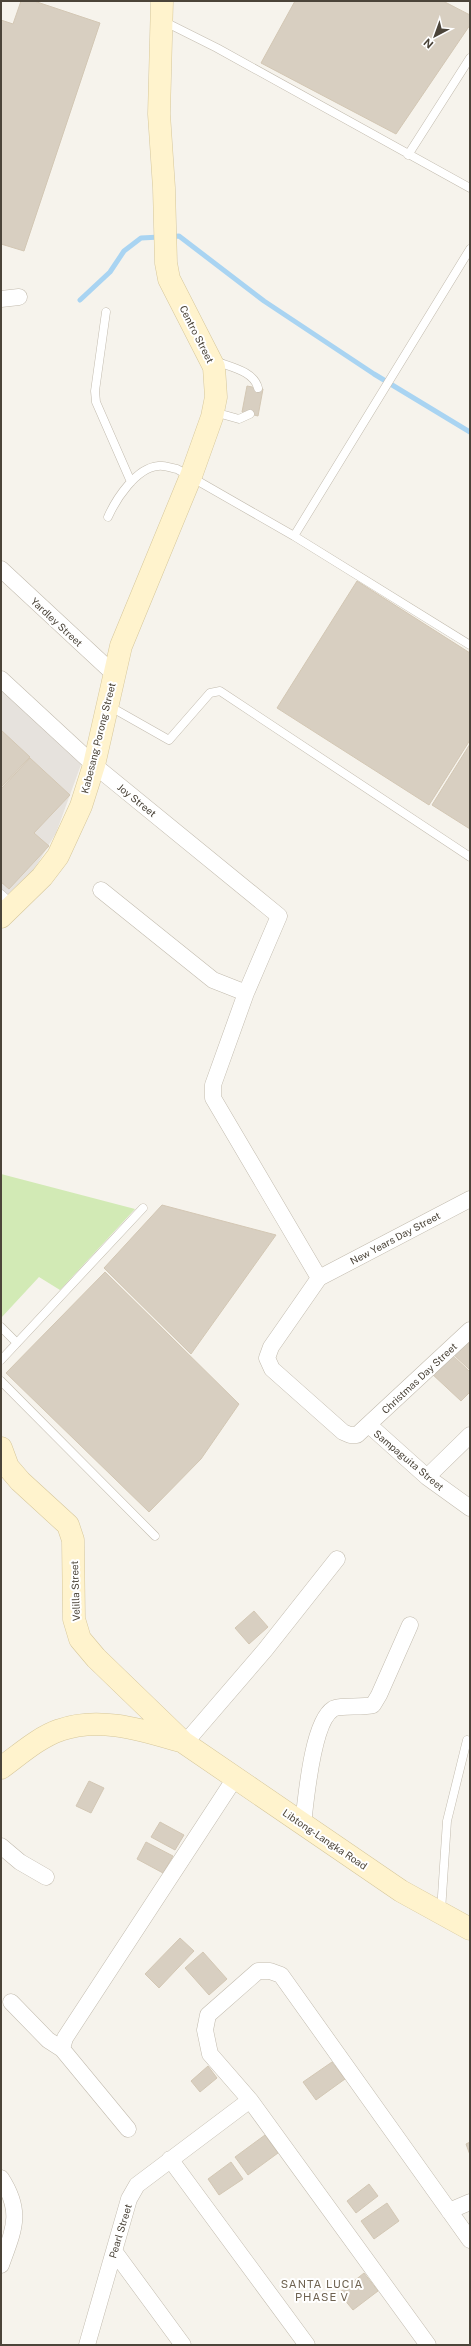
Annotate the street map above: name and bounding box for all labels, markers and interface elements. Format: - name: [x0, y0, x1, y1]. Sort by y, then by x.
- north arrow: [415, 16, 455, 56]
- text: N: [421, 36, 436, 51]
- street label: Centro Street: [177, 303, 217, 365]
- street label: Yardley Street: [29, 595, 85, 649]
- street label: Kabesang Porong Street: [78, 681, 118, 795]
- street label: Joy Street: [115, 781, 159, 819]
- street label: New Years Day Street: [348, 1209, 442, 1267]
- street label: Christmas Day Street: [379, 1340, 459, 1416]
- street label: Sampaguita Street: [372, 1427, 447, 1493]
- street label: Velilla Street: [68, 1560, 82, 1621]
- street label: Libtong-Langka Road: [281, 1806, 369, 1872]
- street label: Pearl Street: [106, 2202, 134, 2260]
- district label: SANTA LUCIA PHASE V: [281, 2278, 363, 2303]

